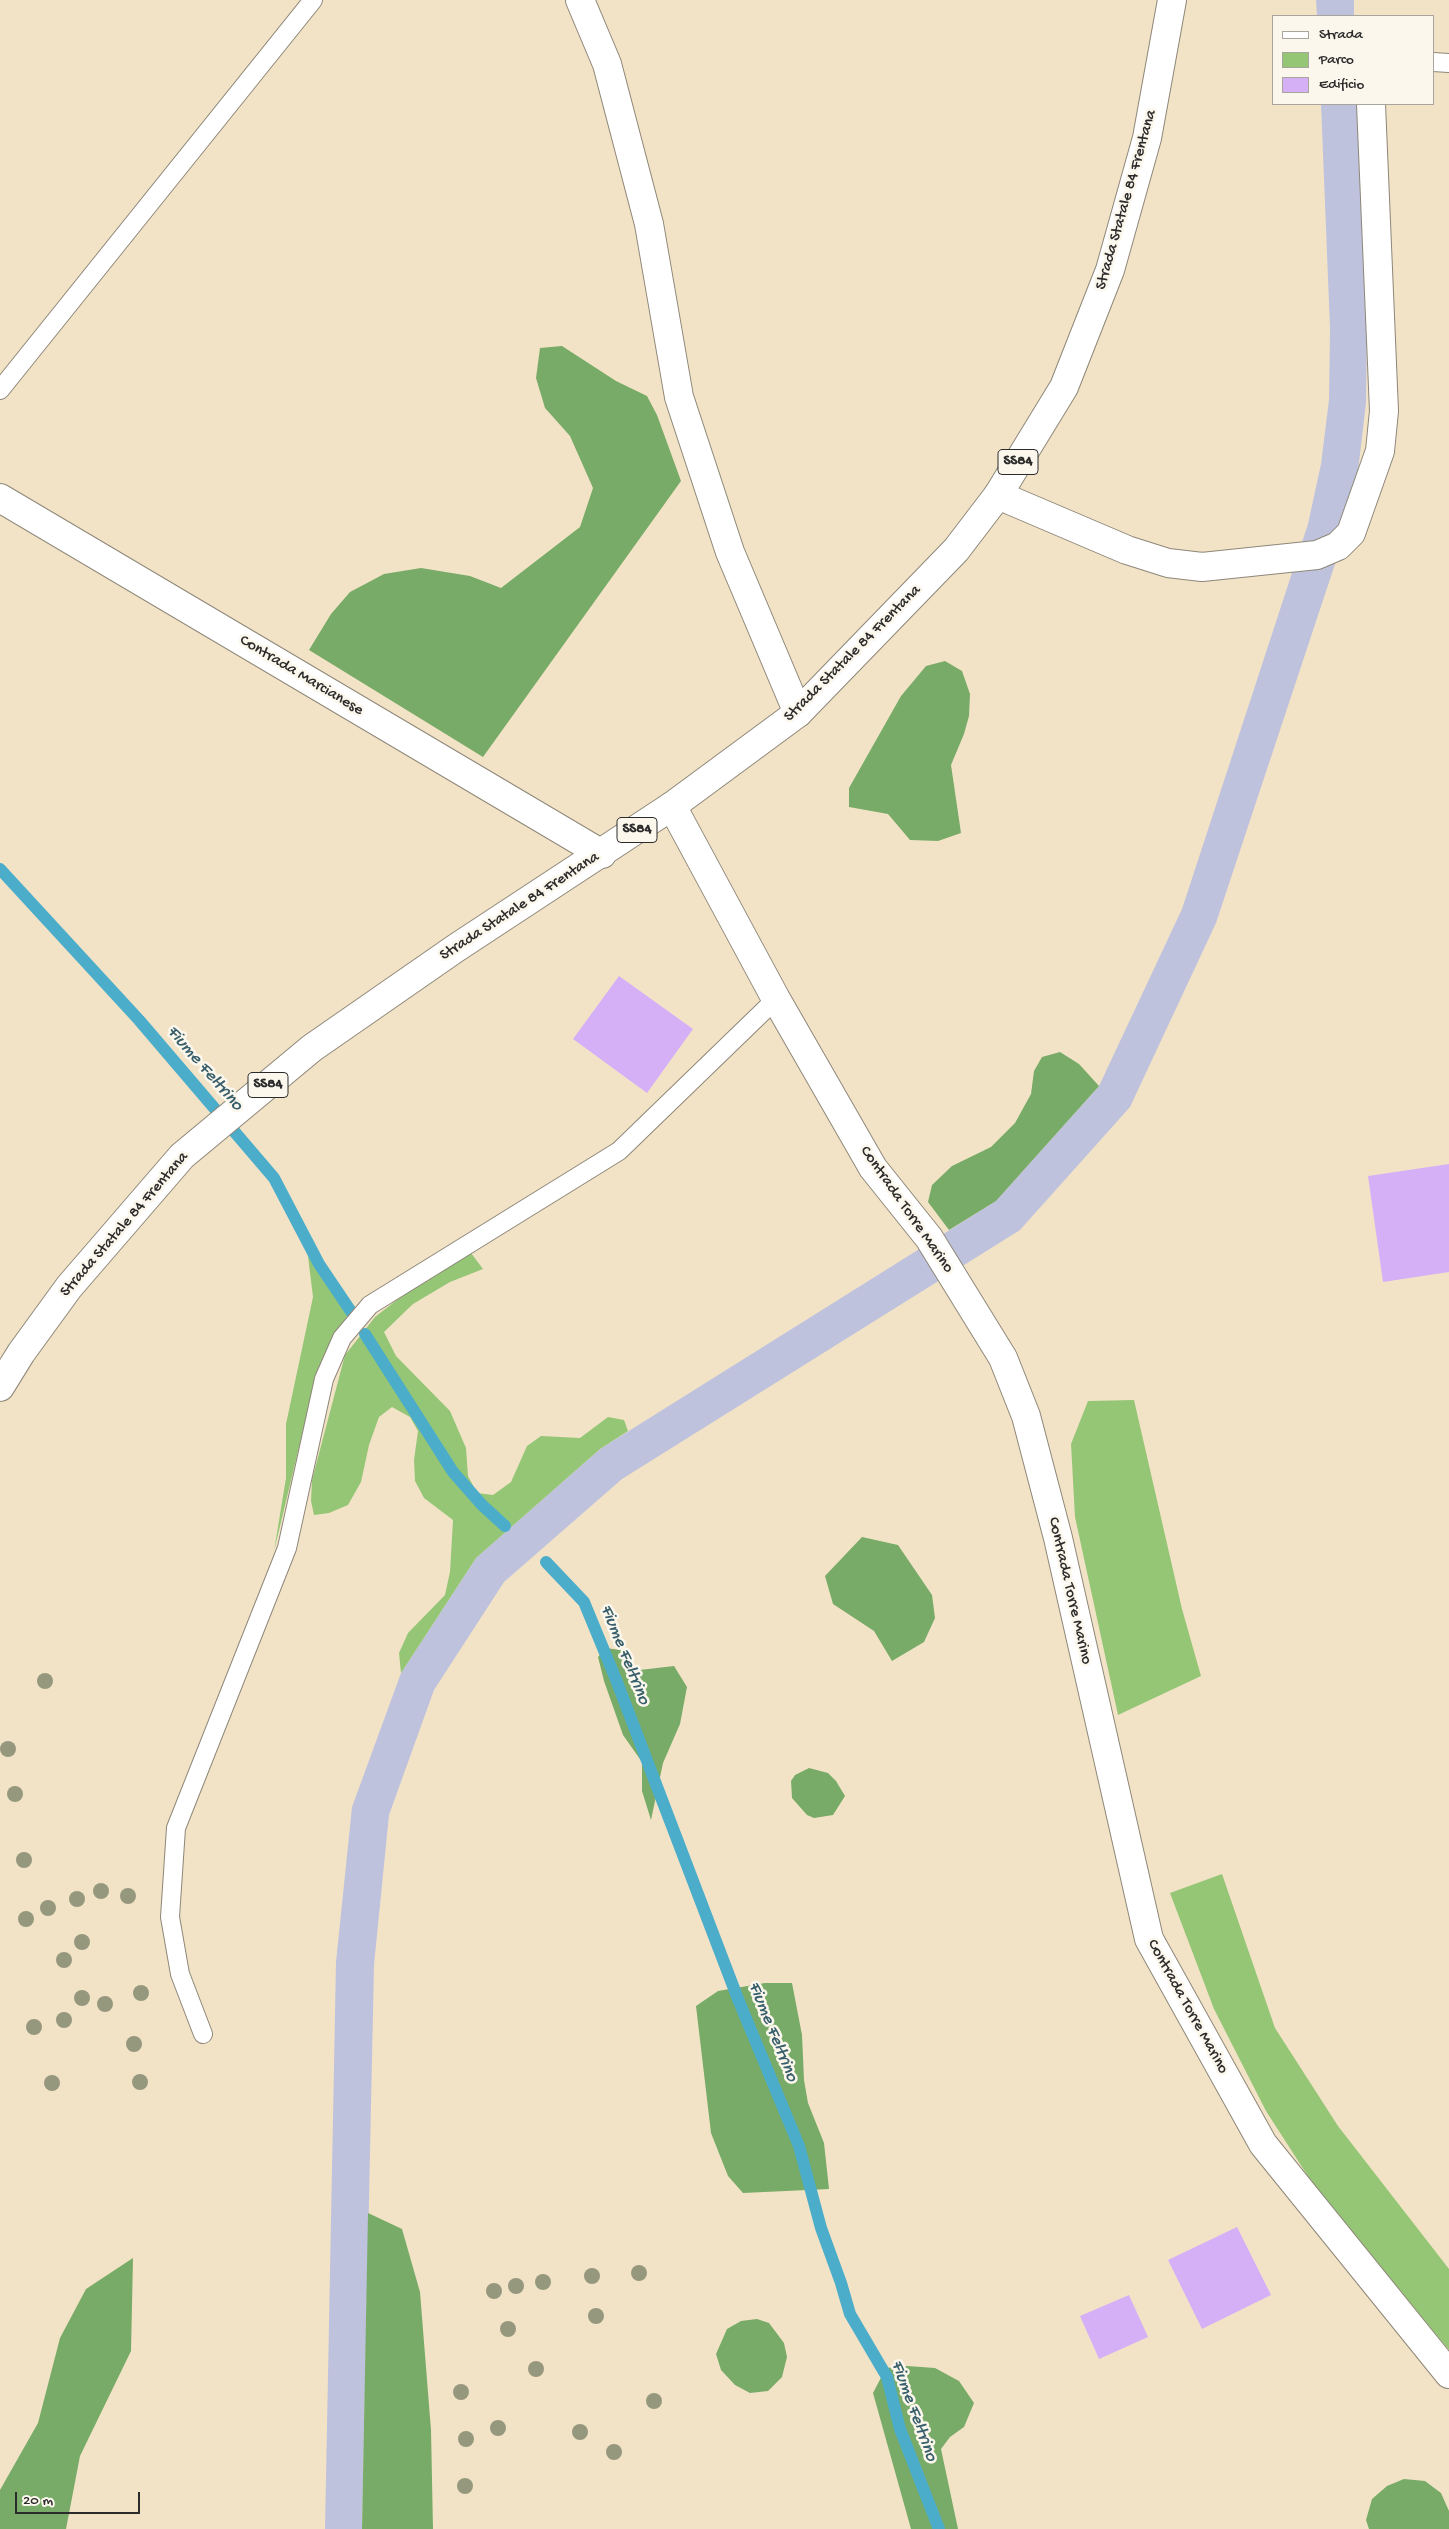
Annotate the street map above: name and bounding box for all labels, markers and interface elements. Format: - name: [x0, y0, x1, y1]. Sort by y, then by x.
- legend: [1272, 15, 1434, 105]
- text: Strada: [1319, 26, 1363, 44]
- text: Parco: [1319, 51, 1354, 69]
- text: Edificio: [1319, 76, 1364, 94]
- street label: Strada Statale 84 Frentana: [1092, 108, 1162, 292]
- road number: SS84: [998, 450, 1038, 474]
- street label: Strada Statale 84 Frentana: [780, 581, 926, 727]
- street label: Contrada Marcianese: [236, 631, 366, 721]
- road number: SS84: [617, 818, 657, 842]
- street label: Strada Statale 84 Frentana: [437, 848, 603, 966]
- water label: Fiume Feltrino: [161, 1022, 247, 1116]
- road number: SS84: [248, 1072, 288, 1098]
- street label: Contrada Torre Marino: [855, 1143, 957, 1277]
- street label: Strada Statale 84 Frentana: [57, 1148, 193, 1302]
- street label: Contrada Torre Marino: [1043, 1515, 1095, 1667]
- water label: Fiume Feltrino: [594, 1602, 654, 1708]
- street label: Contrada Torre Marino: [1142, 1937, 1232, 2077]
- water label: Fiume Feltrino: [742, 1979, 802, 2085]
- water label: Fiume Feltrino: [885, 2358, 941, 2464]
- scale bar: [18, 2482, 142, 2514]
- text: 20 m: [23, 2492, 53, 2510]

